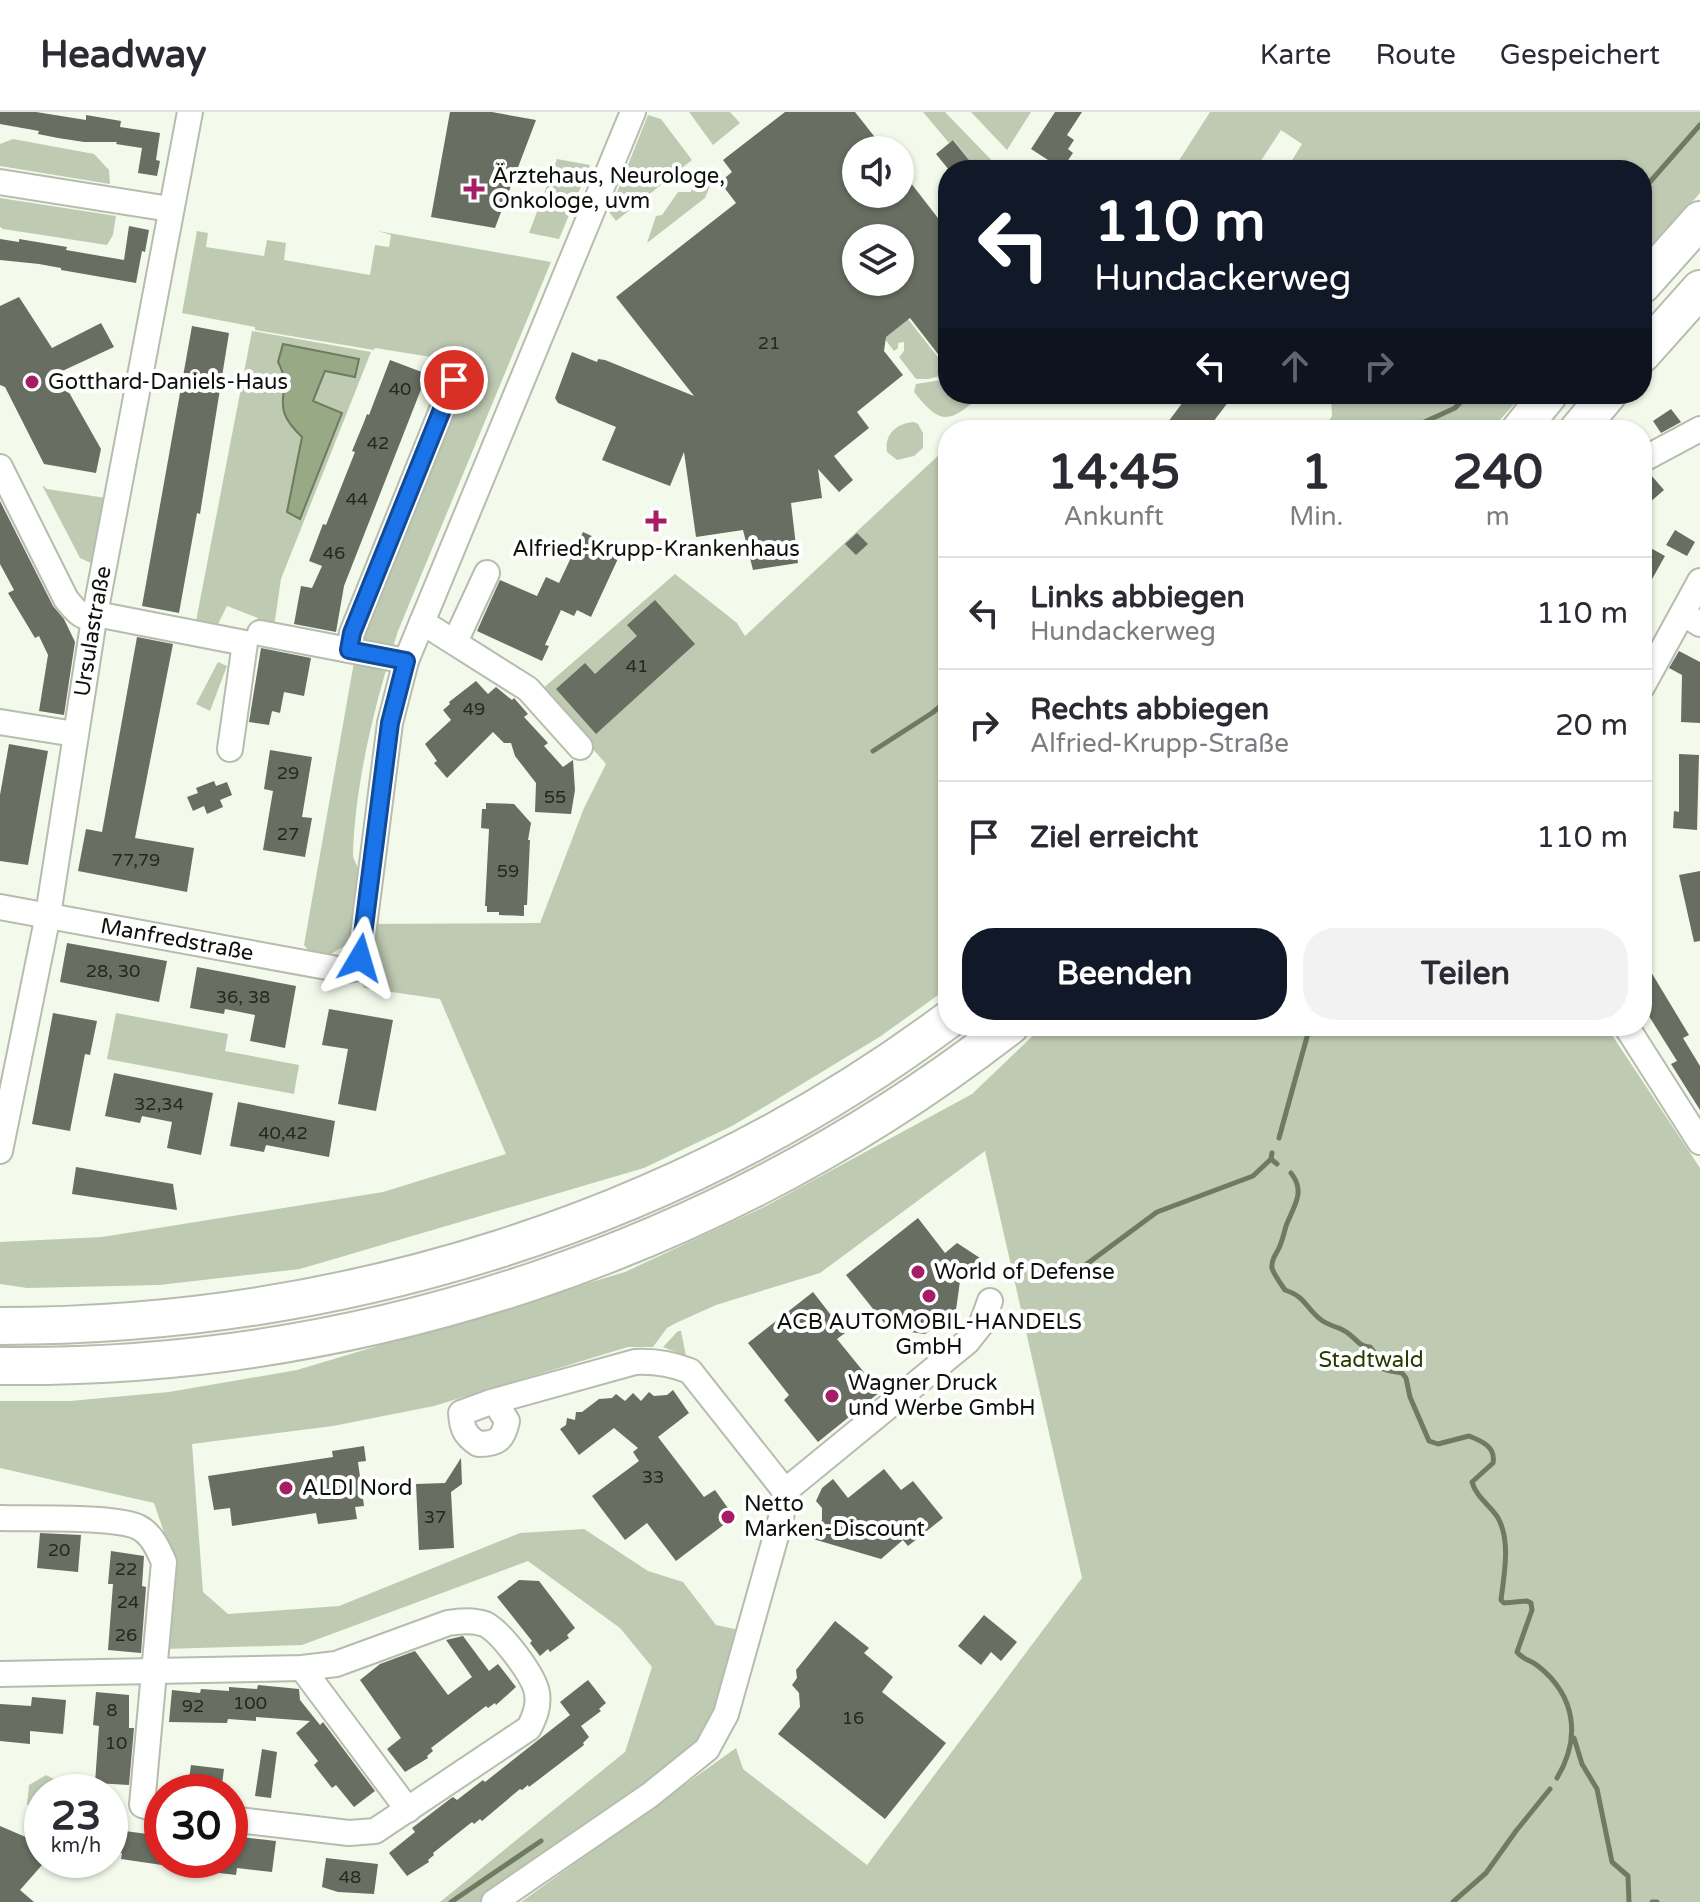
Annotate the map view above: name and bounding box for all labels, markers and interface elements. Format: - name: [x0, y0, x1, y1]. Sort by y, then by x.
- text: Headway: [40, 32, 206, 78]
- text: Karte: [1260, 38, 1331, 72]
- text: Route: [1375, 38, 1456, 72]
- text: Gespeichert: [1500, 38, 1660, 72]
- map controls: [842, 136, 914, 296]
- button: sound: [842, 136, 914, 208]
- place label: Ärztehaus, Neurologe, Onkologe, uvm: [492, 163, 725, 214]
- marker: Ärztehaus, Neurologe, Onkologe, uvm: [463, 178, 485, 200]
- text: 110 m: [1094, 189, 1265, 256]
- icon: left: [962, 192, 1066, 296]
- button: layers: [842, 224, 914, 296]
- text: Hundackerweg: [1094, 257, 1352, 300]
- house number: 21: [758, 332, 780, 354]
- icon: left: [1189, 344, 1233, 388]
- icon: ahead: [1273, 344, 1317, 388]
- icon: right: [1357, 344, 1401, 388]
- pin: [420, 346, 488, 414]
- icon: arrive: [432, 358, 476, 402]
- place label: Gotthard-Daniels-Haus: [48, 369, 288, 395]
- marker: Gotthard-Daniels-Haus: [23, 373, 41, 391]
- house number: 40: [389, 378, 411, 400]
- house number: 42: [367, 432, 389, 454]
- text: 14:45: [1047, 444, 1180, 502]
- text: 1: [1301, 444, 1331, 502]
- text: 240: [1452, 444, 1543, 502]
- house number: 44: [346, 488, 368, 510]
- text: Ankunft: [1064, 501, 1164, 532]
- text: Min.: [1289, 501, 1343, 532]
- text: m: [1486, 501, 1510, 532]
- marker: Alfried-Krupp-Krankenhaus: [645, 510, 667, 532]
- place label: Alfried-Krupp-Krankenhaus: [512, 536, 800, 562]
- house number: 46: [323, 542, 345, 564]
- street label: Ursulastraße: [69, 564, 117, 698]
- text: Links abbiegen: [1030, 579, 1245, 616]
- icon: left: [962, 591, 1006, 635]
- text: 110 m: [1536, 595, 1628, 632]
- text: Hundackerweg: [1030, 616, 1216, 647]
- house number: 41: [626, 655, 648, 677]
- text: Rechts abbiegen: [1030, 691, 1269, 728]
- house number: 49: [463, 698, 485, 720]
- icon: right: [962, 703, 1006, 747]
- text: 20 m: [1555, 707, 1628, 744]
- text: Alfried-Krupp-Straße: [1030, 728, 1289, 759]
- house number: 29: [277, 762, 299, 784]
- house number: 55: [544, 786, 566, 808]
- icon: arrive: [962, 815, 1006, 859]
- text: Ziel erreicht: [1030, 819, 1198, 856]
- text: 110 m: [1536, 819, 1628, 856]
- house number: 27: [277, 823, 299, 845]
- house number: 77,79: [112, 849, 160, 871]
- house number: 59: [497, 860, 519, 882]
- street label: Manfredstraße: [98, 913, 256, 966]
- position arrow: [318, 916, 402, 1000]
- button: Beenden: [962, 928, 1287, 1020]
- button: Teilen: [1303, 928, 1628, 1020]
- house number: 28, 30: [86, 960, 140, 982]
- house number: 36, 38: [216, 986, 270, 1008]
- house number: 32,34: [134, 1093, 184, 1115]
- house number: 40,42: [258, 1122, 308, 1144]
- place label: World of Defense: [934, 1259, 1115, 1285]
- marker: World of Defense: [909, 1263, 927, 1281]
- marker: ACB AUTOMOBIL-HANDELS GmbH: [920, 1287, 938, 1305]
- place label: ACB AUTOMOBIL-HANDELS GmbH: [776, 1309, 1082, 1360]
- park label: Stadtwald: [1318, 1347, 1424, 1373]
- place label: Wagner Druck und Werbe GmbH: [848, 1370, 1036, 1421]
- marker: Wagner Druck und Werbe GmbH: [823, 1387, 841, 1405]
- house number: 33: [642, 1466, 664, 1488]
- place label: ALDI Nord: [302, 1475, 412, 1501]
- marker: ALDI Nord: [277, 1479, 295, 1497]
- place label: Netto Marken-Discount: [744, 1491, 925, 1542]
- house number: 37: [424, 1506, 446, 1528]
- marker: Netto Marken-Discount: [719, 1508, 737, 1526]
- house number: 20: [48, 1539, 70, 1561]
- house number: 22: [115, 1558, 137, 1580]
- house number: 24: [117, 1591, 139, 1613]
- house number: 26: [115, 1624, 137, 1646]
- house number: 100: [233, 1692, 267, 1714]
- house number: 92: [182, 1695, 204, 1717]
- house number: 8: [106, 1699, 118, 1721]
- house number: 16: [842, 1707, 864, 1729]
- house number: 10: [105, 1732, 127, 1754]
- speed limit sign: 30: [144, 1774, 248, 1878]
- text: 23: [51, 1792, 101, 1840]
- text: km/h: [51, 1834, 101, 1858]
- house number: 48: [339, 1866, 361, 1888]

